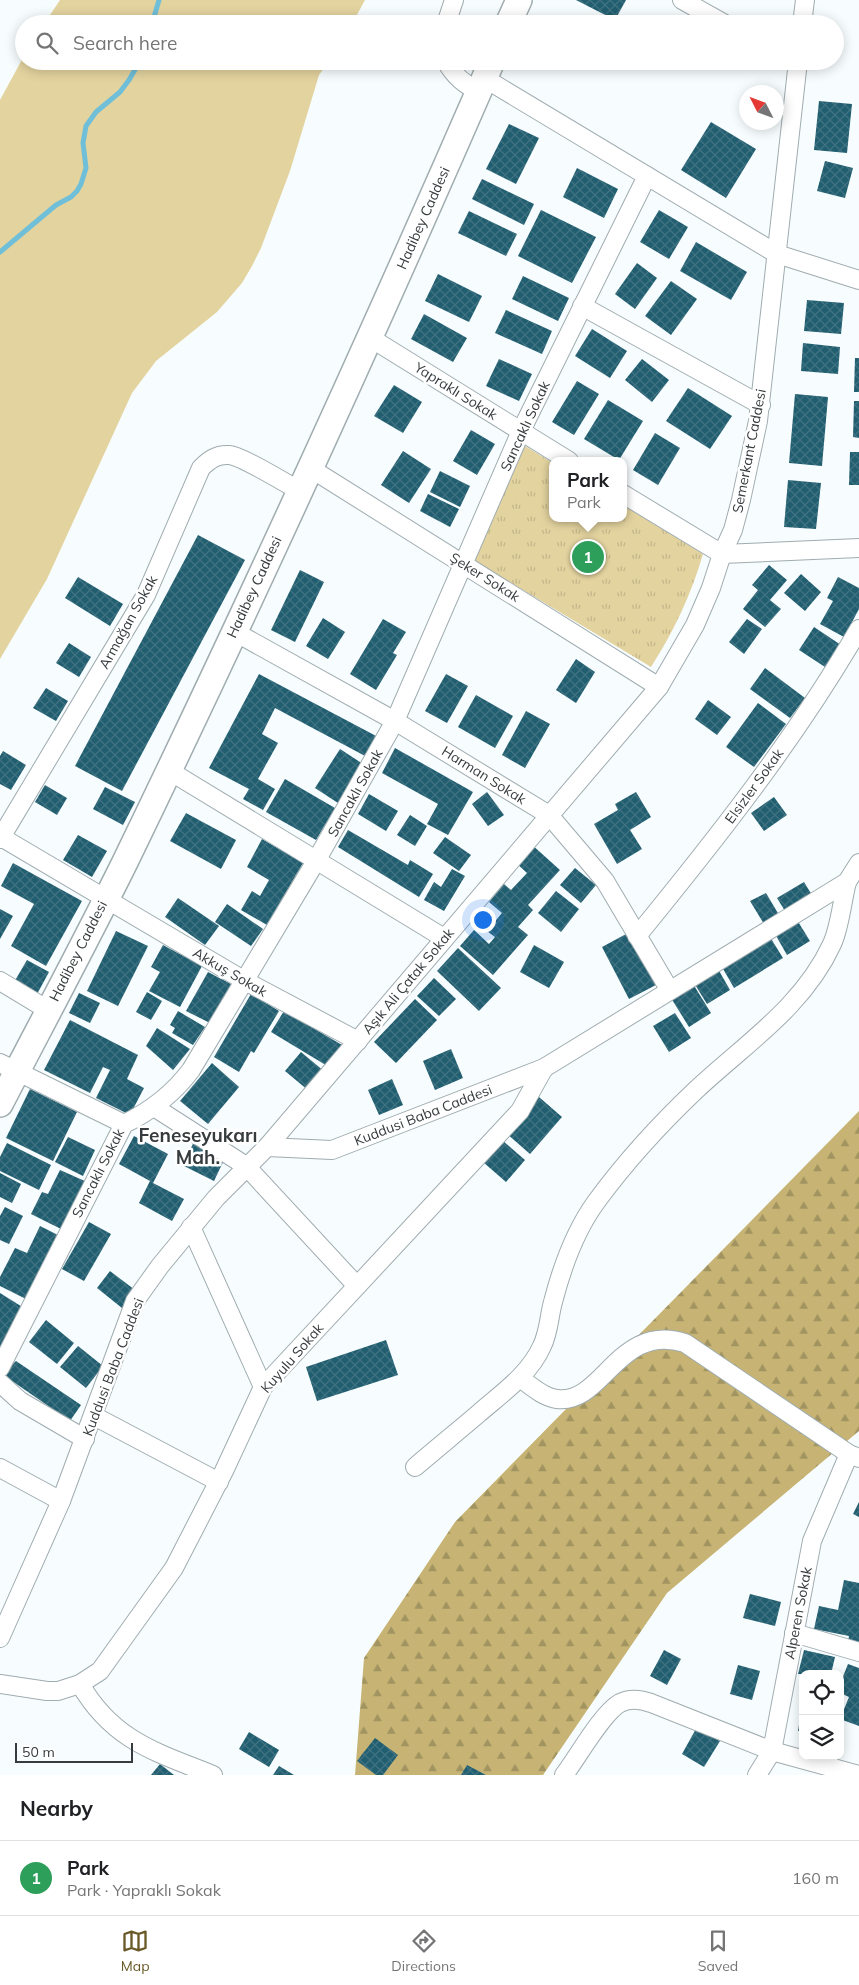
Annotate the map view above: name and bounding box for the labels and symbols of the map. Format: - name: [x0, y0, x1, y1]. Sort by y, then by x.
- north arrow: [739, 85, 784, 130]
- street label: Hadibey Caddesi: [392, 164, 454, 272]
- street label: Yapraklı Sokak: [410, 358, 502, 424]
- street label: Sancaklı Sokak: [496, 377, 554, 474]
- street label: Semerkant Caddesi: [728, 387, 770, 515]
- street label: Hadibey Caddesi: [223, 533, 285, 641]
- pin: 1: [572, 538, 604, 576]
- street label: Şeker Sokak: [447, 548, 524, 606]
- street label: Armağan Sokak: [95, 571, 162, 672]
- street label: Harman Sokak: [438, 742, 530, 809]
- street label: Elsizler Sokak: [721, 744, 788, 827]
- street label: Sancaklı Sokak: [323, 745, 387, 840]
- street label: Hadibey Caddesi: [45, 898, 111, 1004]
- your location: [470, 907, 496, 933]
- street label: Aşık Ali Çatak Sokak: [358, 924, 458, 1038]
- street label: Akkuş Sokak: [190, 943, 271, 1001]
- street label: Kuddusi Baba Caddesi: [351, 1080, 495, 1150]
- district label: Feneseyukarı Mah.: [139, 1123, 257, 1169]
- street label: Sancaklı Sokak: [68, 1125, 129, 1221]
- street label: Kuddusi Baba Caddesi: [78, 1295, 148, 1439]
- street label: Kuyulu Sokak: [257, 1319, 328, 1397]
- street label: Alperen Sokak: [780, 1565, 816, 1661]
- scale bar: [15, 1740, 132, 1763]

